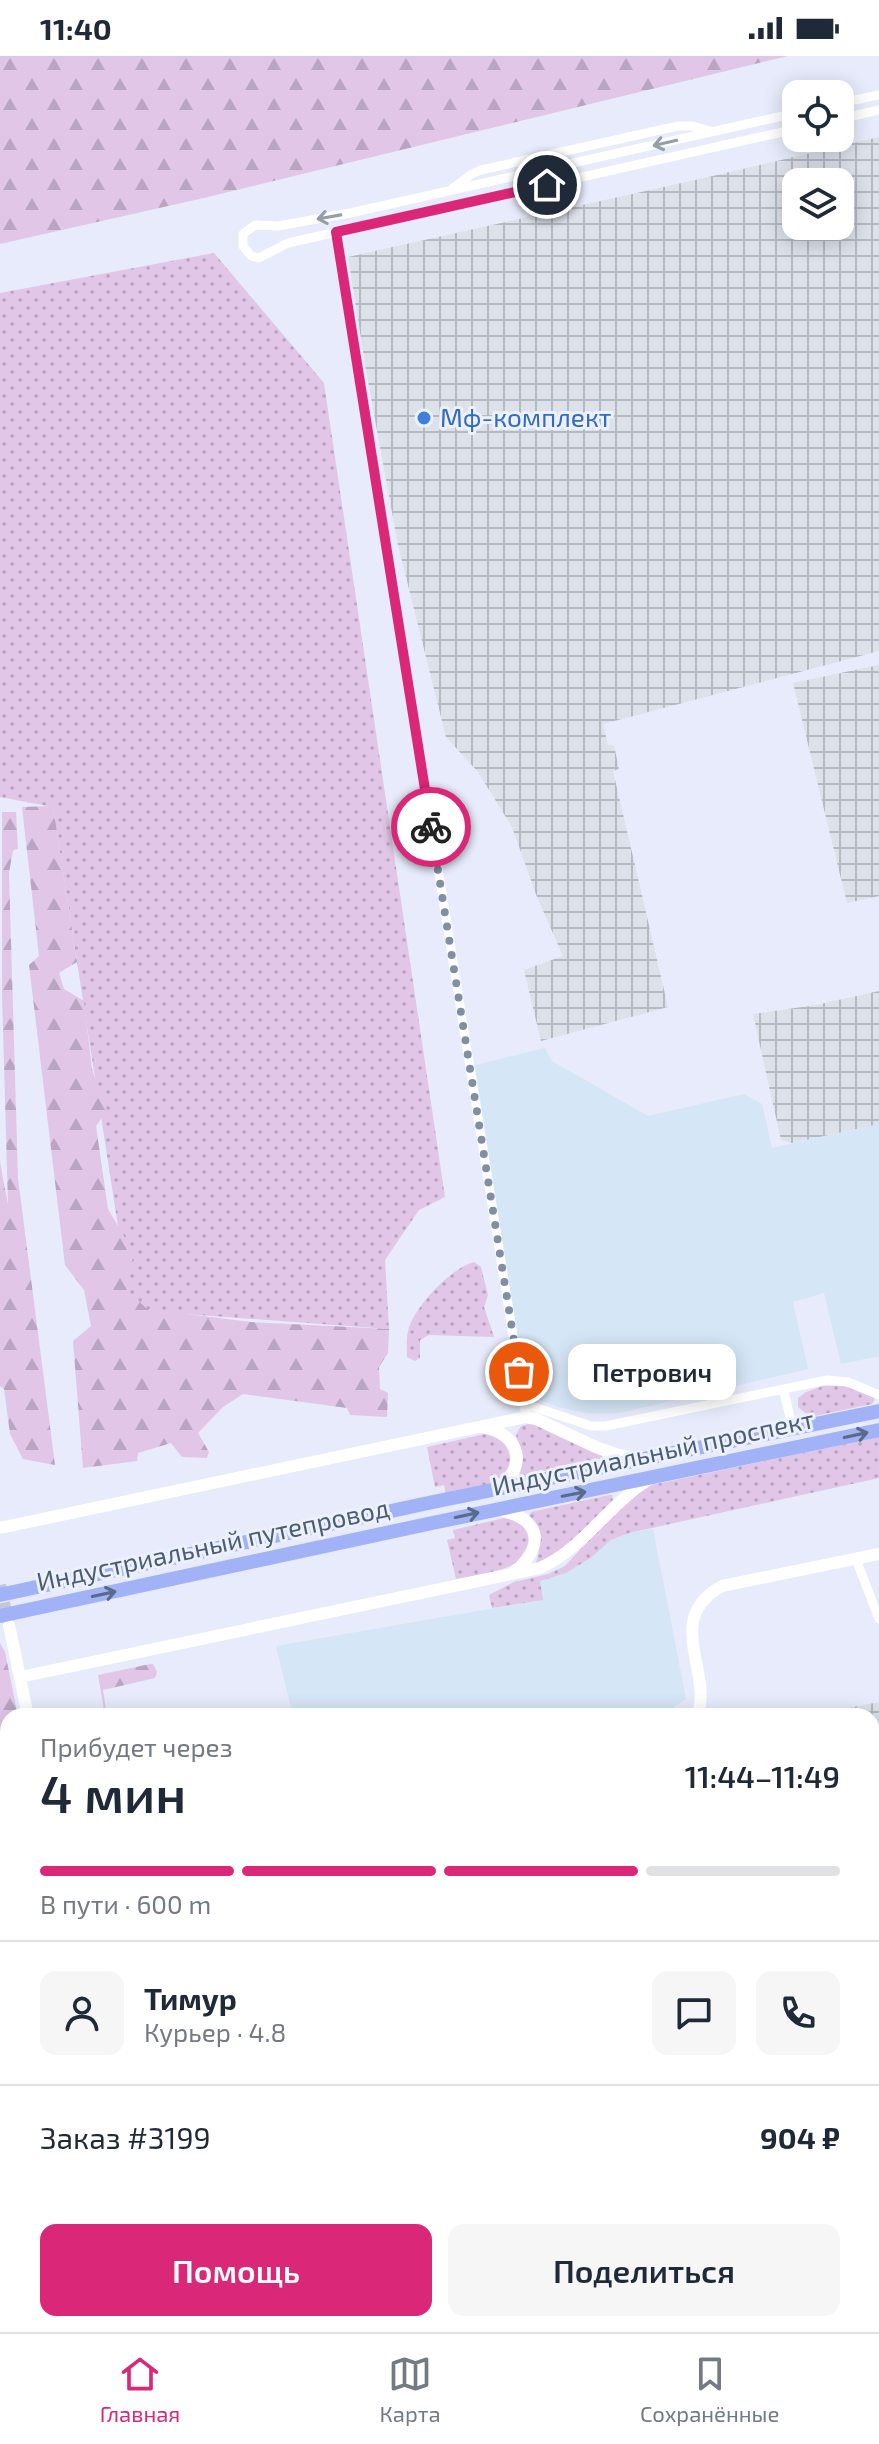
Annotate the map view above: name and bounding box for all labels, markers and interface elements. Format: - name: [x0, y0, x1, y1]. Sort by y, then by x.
- text: 11:40: [40, 10, 112, 46]
- map controls: [782, 80, 854, 240]
- button: locate: [782, 80, 854, 152]
- one-way arrow: [653, 136, 679, 151]
- pin: [513, 151, 581, 219]
- icon: home: [525, 163, 569, 207]
- button: layers: [782, 168, 854, 240]
- one-way arrow: [317, 210, 343, 225]
- place label: Мф-комплект: [440, 401, 612, 432]
- marker: Мф-комплект: [415, 409, 433, 427]
- courier: [391, 787, 471, 867]
- icon: bike: [409, 805, 453, 849]
- pin: [485, 1338, 553, 1406]
- callout: Петрович: [567, 1344, 735, 1400]
- icon: bag: [497, 1350, 541, 1394]
- text: Петрович: [592, 1356, 712, 1387]
- street label: Индустриальный проспект: [489, 1402, 817, 1502]
- one-way arrow: [842, 1427, 868, 1442]
- one-way arrow: [561, 1486, 586, 1501]
- street label: Индустриальный путепровод: [34, 1491, 392, 1597]
- one-way arrow: [454, 1507, 479, 1522]
- one-way arrow: [90, 1586, 116, 1601]
- text: Прибудет через: [40, 1731, 233, 1762]
- text: 11:44–11:49: [685, 1758, 840, 1794]
- text: 4 мин: [40, 1761, 186, 1823]
- text: В пути · 600 m: [40, 1888, 211, 1919]
- button: person: [40, 1971, 124, 2055]
- button: chat: [652, 1971, 736, 2055]
- button: phone: [756, 1971, 840, 2055]
- text: Тимур: [144, 1980, 237, 2016]
- text: Курьер · 4.8: [144, 2016, 286, 2047]
- text: Заказ #3199: [40, 2119, 211, 2155]
- text: 904 ₽: [760, 2119, 840, 2155]
- button: Помощь: [40, 2224, 432, 2316]
- button: Поделиться: [448, 2224, 840, 2316]
- tab: Главная: [100, 2352, 180, 2426]
- tab: Карта: [380, 2352, 441, 2426]
- tab: Сохранённые: [640, 2352, 779, 2426]

